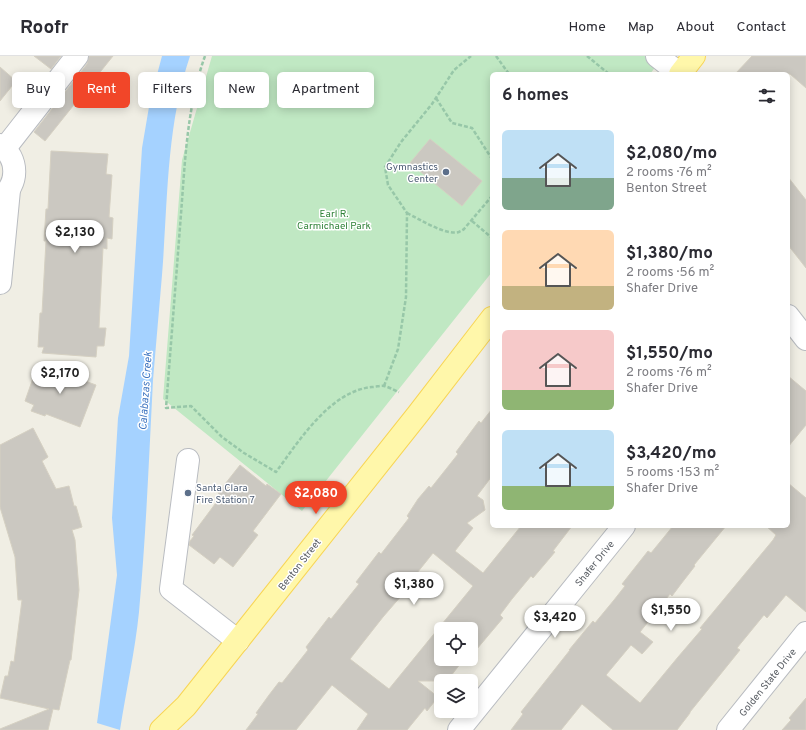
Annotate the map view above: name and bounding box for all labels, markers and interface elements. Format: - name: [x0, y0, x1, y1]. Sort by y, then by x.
- text: Roofr: [20, 16, 69, 40]
- text: Home: [569, 19, 606, 36]
- text: Map: [628, 19, 654, 36]
- text: About: [676, 19, 715, 36]
- text: Contact: [737, 19, 786, 36]
- chip: Buy: [12, 72, 65, 108]
- chip: Rent: [73, 72, 130, 108]
- chip: Filters: [138, 72, 206, 108]
- chip: New: [214, 72, 269, 108]
- chip: Apartment: [277, 72, 374, 108]
- text: 6 homes: [502, 85, 569, 107]
- icon: filters: [756, 85, 778, 107]
- text: $2,080/mo: [626, 143, 717, 165]
- icon: home: [534, 146, 582, 194]
- place label: Gymnastics Center: [386, 161, 438, 186]
- text: 2 rooms · 76 m²: [626, 165, 712, 181]
- marker: Gymnastics Center: [441, 167, 451, 177]
- text: Benton Street: [626, 181, 707, 197]
- park label: Earl R. Carmichael Park: [297, 208, 371, 233]
- pin: $2,130: [42, 220, 108, 254]
- text: $2,130: [55, 225, 95, 241]
- text: $1,380/mo: [626, 243, 713, 265]
- icon: home: [534, 246, 582, 294]
- text: 2 rooms · 56 m²: [626, 265, 714, 281]
- text: Shafer Drive: [626, 281, 698, 297]
- text: $1,550/mo: [626, 343, 713, 365]
- icon: home: [534, 346, 582, 394]
- water label: Calabazas Creek: [136, 351, 156, 431]
- pin: $2,170: [27, 361, 93, 395]
- text: 2 rooms · 76 m²: [626, 365, 712, 381]
- text: $2,170: [40, 366, 80, 382]
- text: Shafer Drive: [626, 381, 698, 397]
- text: $3,420/mo: [626, 443, 716, 465]
- icon: home: [534, 446, 582, 494]
- text: 5 rooms · 153 m²: [626, 465, 719, 481]
- pin: $2,080: [283, 481, 349, 515]
- text: Shafer Drive: [626, 481, 698, 497]
- place label: Santa Clara Fire Station 7: [196, 482, 255, 507]
- text: $2,080: [294, 486, 338, 502]
- marker: Santa Clara Fire Station 7: [183, 488, 193, 498]
- street label: Benton Street: [276, 536, 325, 593]
- street label: Shafer Drive: [573, 538, 618, 590]
- pin: $1,380: [381, 572, 447, 606]
- text: $1,380: [394, 577, 434, 593]
- pin: $1,550: [638, 598, 704, 632]
- text: $1,550: [651, 603, 691, 619]
- pin: $3,420: [522, 605, 588, 639]
- text: $3,420: [533, 610, 577, 626]
- map controls: [434, 622, 478, 718]
- button: locate: [434, 622, 478, 666]
- street label: Golden State Drive: [737, 646, 800, 720]
- button: layers: [434, 674, 478, 718]

